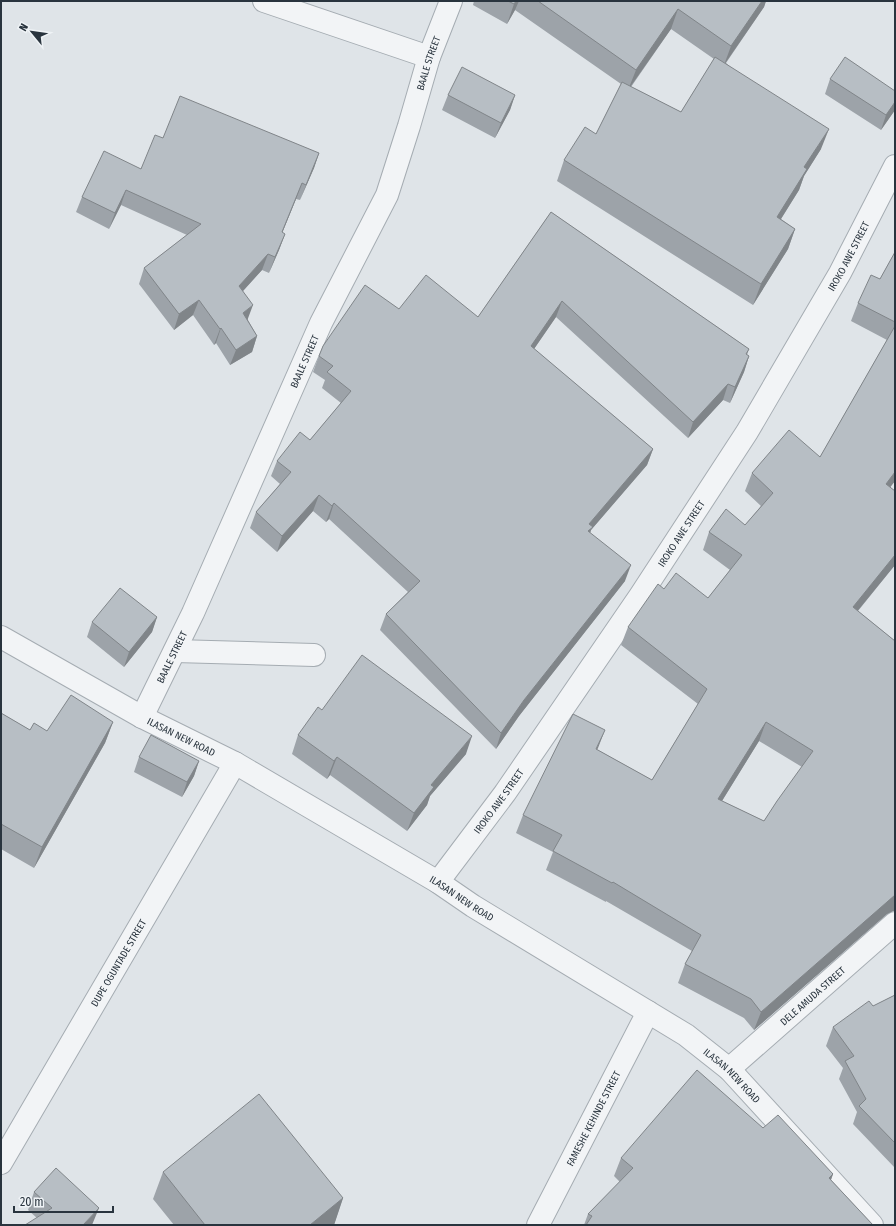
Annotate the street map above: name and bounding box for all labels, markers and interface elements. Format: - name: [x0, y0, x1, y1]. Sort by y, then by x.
- north arrow: [12, 12, 52, 52]
- text: N: [16, 21, 31, 33]
- street label: BAALE STREET: [415, 34, 444, 92]
- street label: IROKO AWE STREET: [826, 220, 873, 293]
- street label: BAALE STREET: [288, 333, 322, 390]
- street label: IROKO AWE STREET: [656, 498, 708, 569]
- street label: BAALE STREET: [155, 629, 190, 685]
- street label: ILASAN NEW ROAD: [145, 716, 217, 759]
- street label: IROKO AWE STREET: [472, 767, 527, 836]
- street label: ILASAN NEW ROAD: [427, 873, 496, 924]
- street label: DUPE OGUNTADE STREET: [89, 917, 149, 1009]
- street label: DELE AMUDA STREET: [778, 964, 848, 1028]
- street label: ILASAN NEW ROAD: [701, 1046, 762, 1106]
- street label: FAMESHE KEHINDE STREET: [564, 1069, 624, 1168]
- scale bar: [14, 1188, 113, 1214]
- text: 20 m: [20, 1195, 44, 1209]

